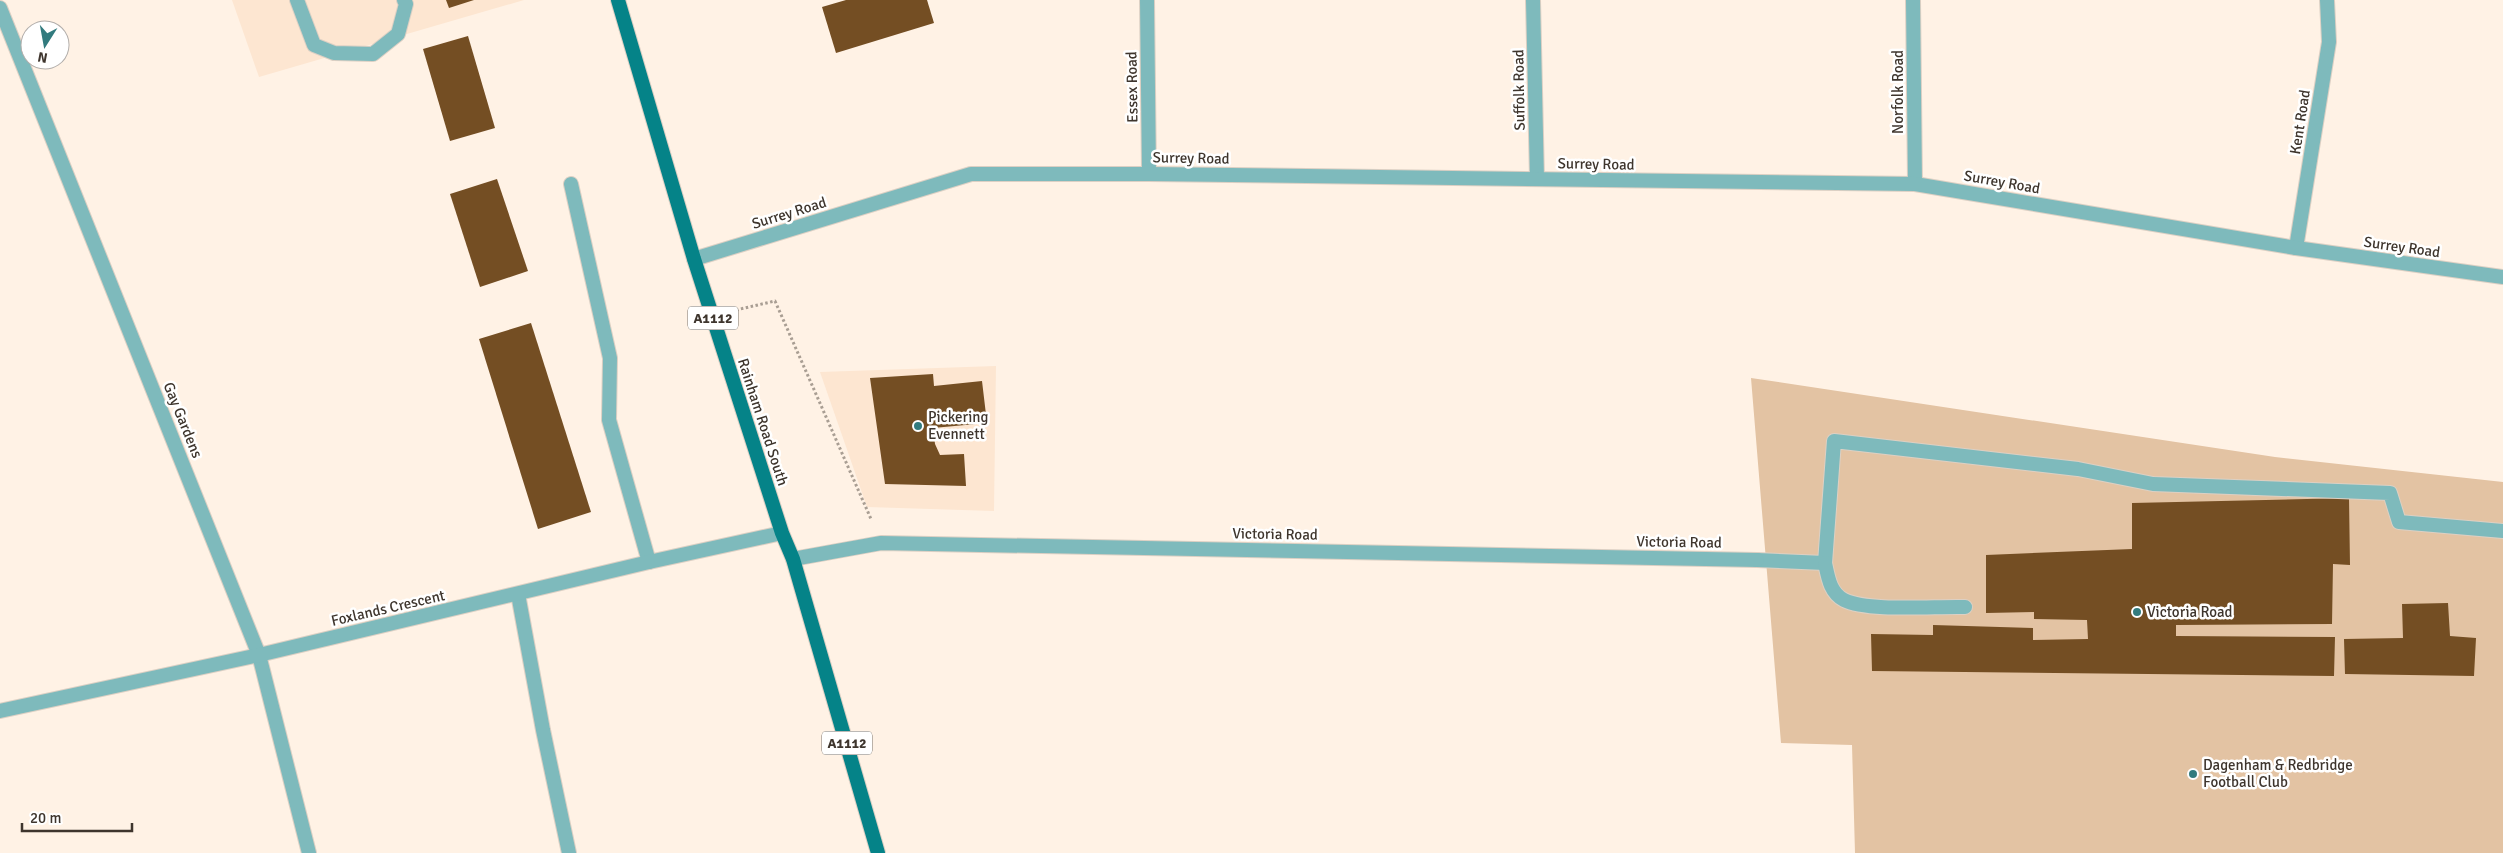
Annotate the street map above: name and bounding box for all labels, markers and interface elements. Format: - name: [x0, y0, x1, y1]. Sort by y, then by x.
- north arrow: [20, 20, 70, 70]
- text: N: [36, 48, 49, 67]
- street label: Suffolk Road: [1509, 49, 1529, 131]
- street label: Norfolk Road: [1889, 50, 1907, 134]
- street label: Essex Road: [1122, 51, 1142, 123]
- street label: Kent Road: [2286, 88, 2314, 156]
- street label: Surrey Road: [1152, 148, 1230, 168]
- street label: Surrey Road: [1557, 154, 1635, 174]
- street label: Surrey Road: [1963, 166, 2042, 198]
- street label: Surrey Road: [750, 193, 829, 233]
- street label: Surrey Road: [2363, 233, 2441, 261]
- road number: A1112: [688, 306, 738, 330]
- street label: Rainham Road South: [734, 356, 792, 488]
- street label: Gay Gardens: [160, 379, 207, 461]
- place label: Pickering Evennett: [928, 408, 988, 443]
- marker: Pickering Evennett: [912, 420, 924, 432]
- street label: Victoria Road: [1232, 524, 1318, 544]
- street label: Victoria Road: [1636, 532, 1722, 552]
- street label: Foxlands Crescent: [329, 586, 447, 630]
- place label: Victoria Road: [2147, 603, 2233, 621]
- marker: Victoria Road: [2131, 606, 2143, 618]
- road number: A1112: [822, 731, 872, 754]
- place label: Dagenham & Redbridge Football Club: [2203, 756, 2353, 791]
- marker: Dagenham & Redbridge Football Club: [2187, 768, 2199, 780]
- scale bar: [22, 800, 132, 832]
- text: 20 m: [30, 809, 61, 827]

